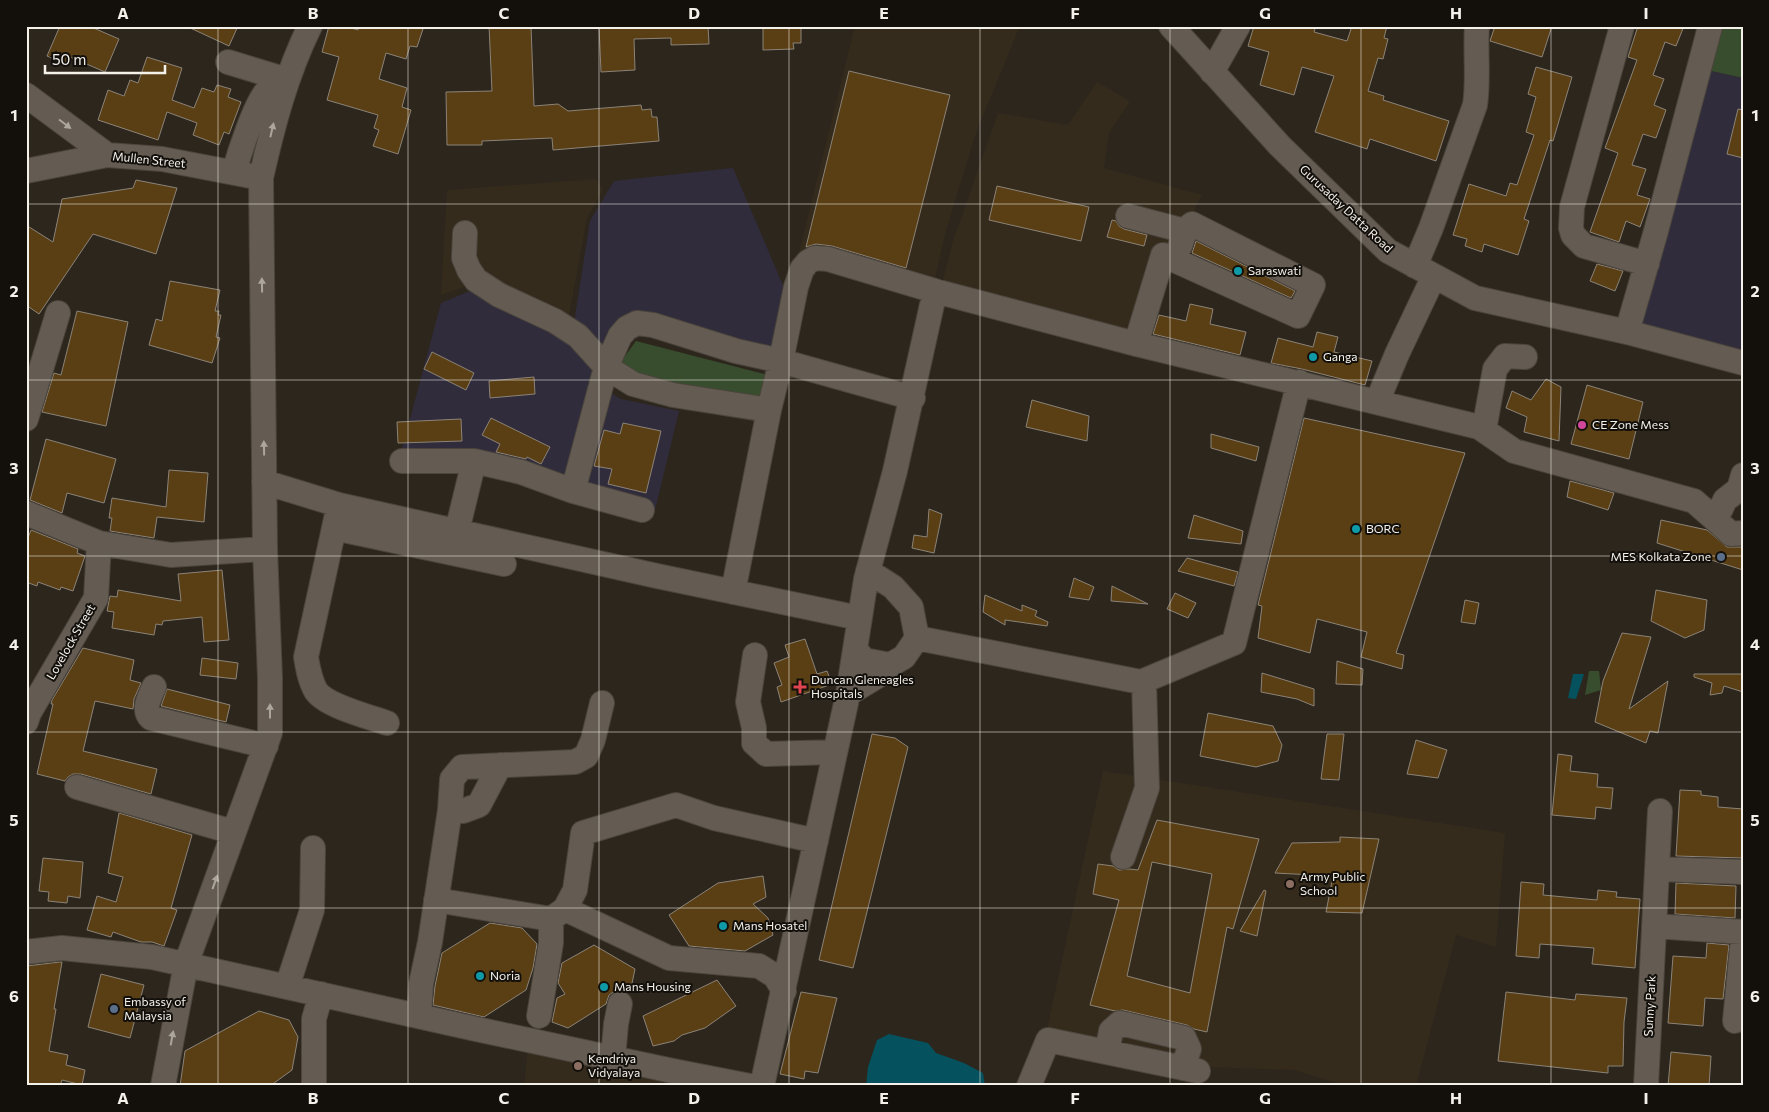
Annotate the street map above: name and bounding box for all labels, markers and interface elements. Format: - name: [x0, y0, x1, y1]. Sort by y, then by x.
- text: A: [117, 3, 129, 22]
- text: B: [308, 3, 319, 22]
- text: C: [499, 3, 510, 22]
- text: D: [688, 3, 700, 22]
- text: E: [879, 3, 889, 22]
- text: F: [1070, 3, 1080, 22]
- text: G: [1259, 3, 1271, 22]
- text: H: [1450, 3, 1462, 22]
- text: I: [1643, 3, 1649, 22]
- scale bar: [45, 42, 165, 74]
- text: 50 m: [52, 50, 86, 68]
- text: 1: [10, 105, 18, 124]
- text: 1: [1751, 105, 1759, 124]
- one-way arrow: [58, 119, 71, 130]
- one-way arrow: [268, 123, 276, 138]
- street label: Mullen Street: [112, 148, 187, 170]
- street label: Gurusaday Datta Road: [1297, 162, 1396, 255]
- place label: Saraswati: [1248, 263, 1301, 277]
- marker: Saraswati: [1232, 265, 1244, 277]
- one-way arrow: [258, 277, 266, 293]
- text: 2: [9, 281, 19, 300]
- text: 2: [1750, 281, 1760, 300]
- place label: Ganga: [1323, 349, 1358, 363]
- marker: Ganga: [1307, 351, 1319, 363]
- place label: CE Zone Mess: [1592, 417, 1669, 431]
- marker: CE Zone Mess: [1576, 419, 1588, 431]
- one-way arrow: [260, 439, 268, 455]
- text: 3: [9, 458, 19, 477]
- text: 3: [1750, 458, 1760, 477]
- place label: BORC: [1366, 521, 1400, 535]
- marker: BORC: [1350, 523, 1362, 535]
- place label: MES Kolkata Zone: [1610, 549, 1711, 563]
- marker: MES Kolkata Zone: [1715, 551, 1727, 563]
- street label: Lovelock Street: [43, 601, 97, 682]
- text: 4: [9, 634, 19, 653]
- text: 4: [1750, 634, 1760, 653]
- place label: Duncan Gleneagles Hospitals: [811, 672, 914, 700]
- marker: Duncan Gleneagles Hospitals: [793, 680, 807, 694]
- one-way arrow: [266, 703, 274, 719]
- text: 5: [9, 810, 19, 829]
- text: 5: [1750, 810, 1760, 829]
- place label: Army Public School: [1300, 869, 1365, 897]
- one-way arrow: [212, 874, 219, 889]
- marker: Army Public School: [1284, 878, 1296, 890]
- place label: Mans Hosatel: [733, 918, 807, 932]
- marker: Mans Hosatel: [717, 920, 729, 932]
- place label: Noria: [490, 968, 520, 982]
- marker: Noria: [474, 970, 486, 982]
- street label: Sunny Park: [1640, 975, 1658, 1037]
- place label: Mans Housing: [614, 979, 692, 993]
- marker: Mans Housing: [598, 981, 610, 993]
- text: 6: [9, 986, 19, 1005]
- text: 6: [1750, 986, 1760, 1005]
- place label: Embassy of Malaysia: [124, 994, 186, 1022]
- marker: Embassy of Malaysia: [108, 1003, 120, 1015]
- one-way arrow: [169, 1029, 177, 1045]
- place label: Kendriya Vidyalaya: [588, 1051, 640, 1079]
- marker: Kendriya Vidyalaya: [572, 1060, 584, 1072]
- text: A: [117, 1088, 129, 1107]
- text: B: [308, 1088, 319, 1107]
- text: C: [499, 1088, 510, 1107]
- text: D: [688, 1088, 700, 1107]
- text: E: [879, 1088, 889, 1107]
- text: F: [1070, 1088, 1080, 1107]
- text: G: [1259, 1088, 1271, 1107]
- text: H: [1450, 1088, 1462, 1107]
- text: I: [1643, 1088, 1649, 1107]

